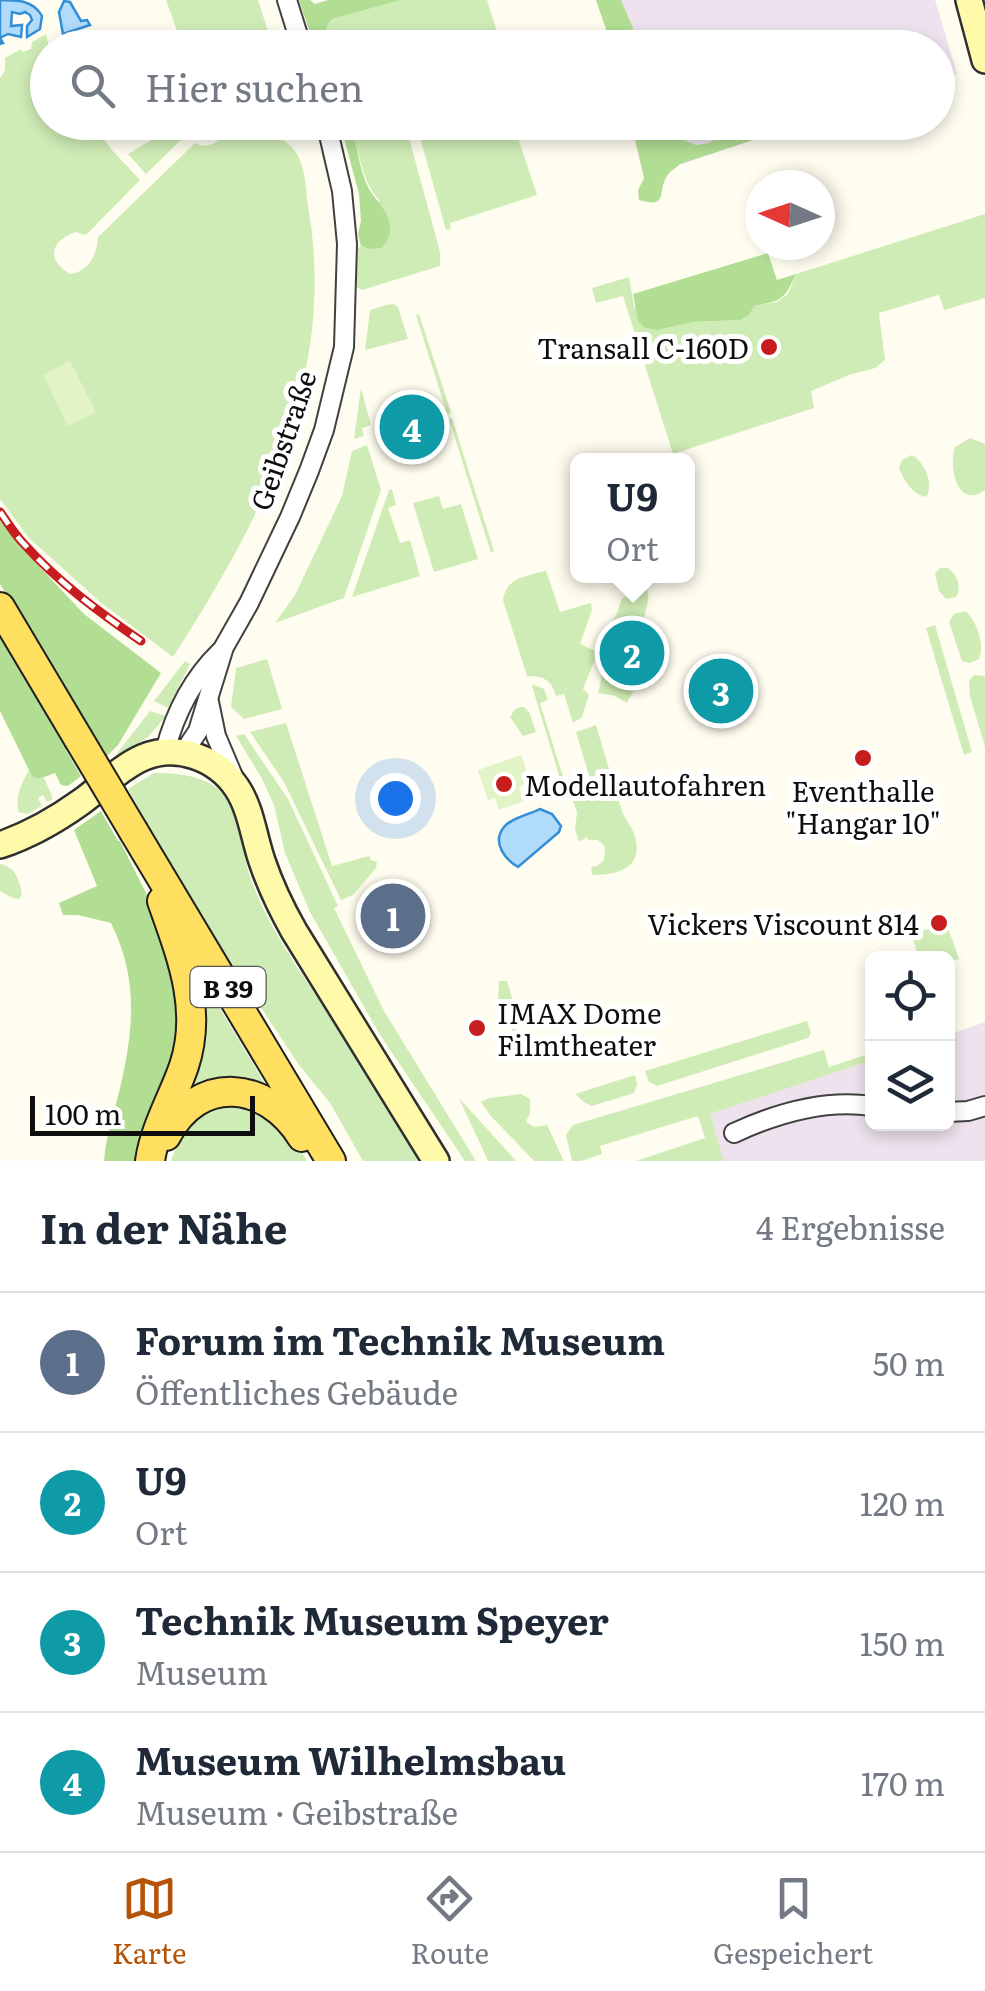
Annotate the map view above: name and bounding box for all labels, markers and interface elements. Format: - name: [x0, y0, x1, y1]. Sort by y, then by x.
- search box: [30, 30, 955, 140]
- text: Hier suchen: [145, 57, 364, 114]
- icon: search: [65, 58, 120, 113]
- north arrow: [745, 170, 835, 260]
- place label: Transall C-160D: [537, 326, 749, 368]
- marker: Transall C-160D: [758, 336, 780, 358]
- street label: Geibstraße: [238, 364, 326, 516]
- pin: 4: [380, 390, 444, 464]
- popup: [570, 453, 695, 583]
- text: U9: [606, 466, 658, 523]
- text: Ort: [606, 523, 659, 571]
- pin: 2: [600, 616, 664, 690]
- pin: 3: [688, 654, 754, 728]
- marker: Eventhalle "Hangar 10": [852, 747, 874, 769]
- place label: Modellautofahren: [524, 763, 766, 805]
- place label: Eventhalle "Hangar 10": [785, 769, 941, 843]
- your location: [370, 773, 421, 824]
- marker: Modellautofahren: [493, 773, 515, 795]
- pin: 1: [360, 878, 426, 954]
- place label: Vickers Viscount 814: [647, 902, 919, 944]
- marker: Vickers Viscount 814: [928, 912, 950, 934]
- map controls: [865, 951, 955, 1131]
- button: locate: [865, 951, 955, 1041]
- road number: B 39: [190, 967, 266, 1007]
- place label: IMAX Dome Filmtheater: [497, 991, 662, 1065]
- marker: IMAX Dome Filmtheater: [466, 1017, 488, 1039]
- button: layers: [865, 1041, 955, 1131]
- scale bar: [30, 1091, 255, 1136]
- text: 100 m: [45, 1092, 122, 1134]
- text: In der Nähe: [40, 1195, 288, 1257]
- text: 4 Ergebnisse: [756, 1202, 945, 1250]
- text: Forum im Technik Museum: [135, 1310, 665, 1367]
- text: 1: [66, 1338, 79, 1386]
- text: 50 m: [873, 1338, 945, 1386]
- text: Öffentliches Gebäude: [135, 1367, 458, 1415]
- text: U9: [135, 1450, 187, 1507]
- text: 2: [64, 1478, 81, 1526]
- text: 120 m: [860, 1478, 945, 1526]
- text: Ort: [135, 1507, 187, 1555]
- text: Technik Museum Speyer: [135, 1590, 609, 1647]
- text: 3: [64, 1618, 81, 1666]
- text: 150 m: [860, 1618, 945, 1666]
- text: Museum: [135, 1647, 268, 1695]
- text: Museum Wilhelmsbau: [135, 1730, 566, 1787]
- text: 4: [63, 1758, 82, 1806]
- text: 170 m: [861, 1758, 945, 1806]
- text: Museum · Geibstraße: [135, 1787, 458, 1835]
- tab: Karte: [112, 1871, 187, 1973]
- tab: Route: [411, 1871, 489, 1973]
- tab: Gespeichert: [713, 1871, 873, 1973]

